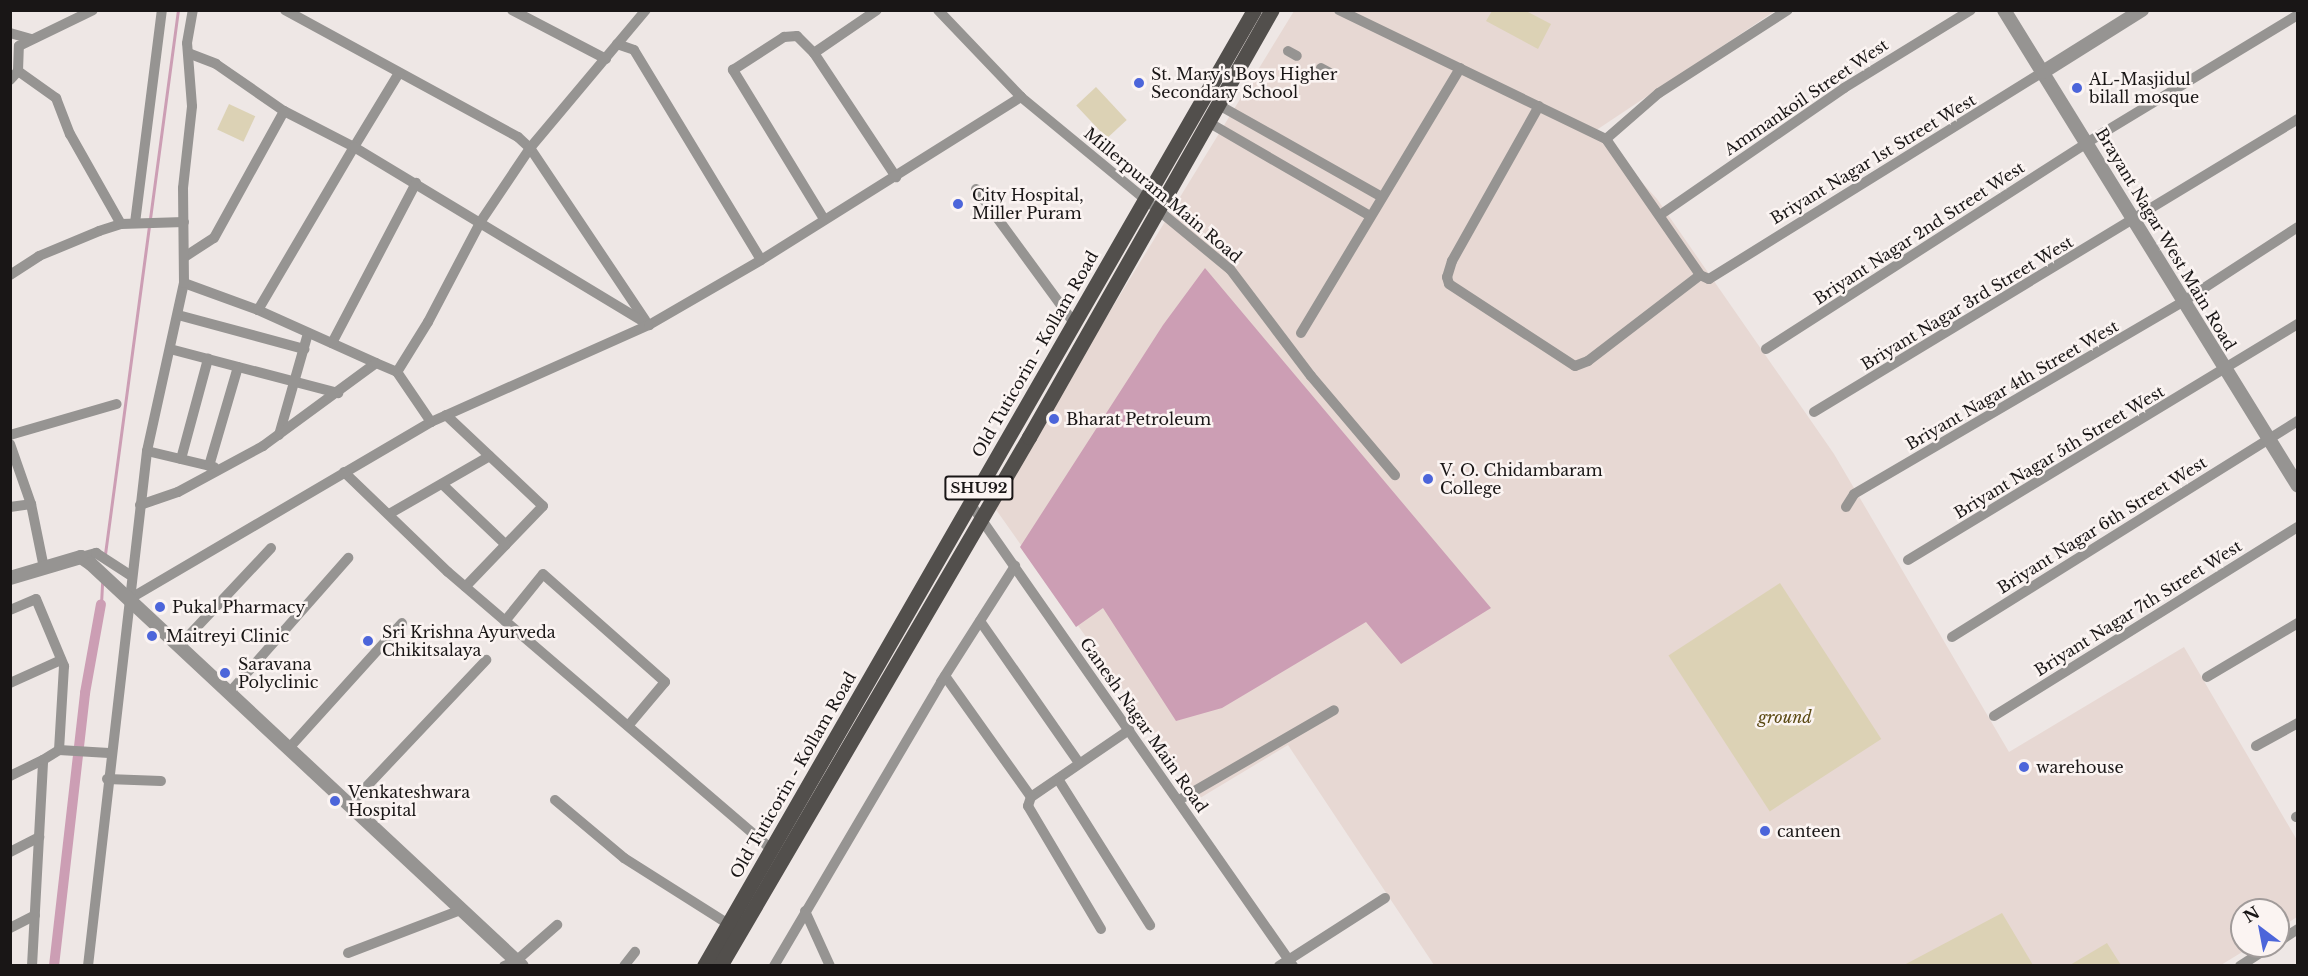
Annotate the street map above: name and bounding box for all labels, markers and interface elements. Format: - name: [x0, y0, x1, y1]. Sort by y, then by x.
- street label: Ammankoil Street West: [1720, 35, 1892, 159]
- place label: St. Mary's Boys Higher Secondary School: [1151, 64, 1337, 102]
- place label: AL-Masjidul bilall mosque: [2089, 69, 2199, 107]
- marker: St. Mary's Boys Higher Secondary School: [1132, 76, 1146, 90]
- marker: AL-Masjidul bilall mosque: [2070, 81, 2084, 95]
- street label: Briyant Nagar 1st Street West: [1766, 90, 1980, 228]
- street label: Millerpuram Main Road: [1080, 123, 1246, 267]
- street label: Brayant Nagar West Main Road: [2092, 124, 2240, 354]
- street label: Briyant Nagar 2nd Street West: [1810, 157, 2028, 309]
- place label: City Hospital, Miller Puram: [972, 185, 1084, 223]
- marker: City Hospital, Miller Puram: [949, 195, 967, 213]
- street label: Briyant Nagar 3rd Street West: [1857, 232, 2077, 374]
- street label: Old Tuticorin - Kollam Road: [968, 247, 1102, 461]
- street label: Briyant Nagar 4th Street West: [1902, 316, 2122, 454]
- street label: Briyant Nagar 5th Street West: [1950, 381, 2168, 523]
- place label: Bharat Petroleum: [1066, 409, 1211, 429]
- marker: Bharat Petroleum: [1047, 412, 1061, 426]
- street label: Briyant Nagar 6th Street West: [1993, 452, 2211, 598]
- place label: V. O. Chidambaram College: [1440, 460, 1603, 498]
- marker: V. O. Chidambaram College: [1421, 472, 1435, 486]
- road number: SHU92: [943, 476, 1015, 500]
- street label: Briyant Nagar 7th Street West: [2030, 536, 2246, 680]
- place label: Pukal Pharmacy: [172, 597, 306, 617]
- marker: Pukal Pharmacy: [153, 600, 167, 614]
- place label: Sri Krishna Ayurveda Chikitsalaya: [382, 622, 556, 660]
- place label: Maitreyi Clinic: [166, 626, 289, 646]
- marker: Maitreyi Clinic: [143, 627, 161, 645]
- marker: Sri Krishna Ayurveda Chikitsalaya: [359, 632, 377, 650]
- street label: Ganesh Nagar Main Road: [1076, 634, 1212, 816]
- place label: Saravana Polyclinic: [238, 654, 318, 692]
- marker: Saravana Polyclinic: [216, 664, 234, 682]
- street label: Old Tuticorin - Kollam Road: [726, 668, 860, 882]
- park label: ground: [1758, 707, 1812, 727]
- place label: warehouse: [2036, 757, 2124, 777]
- marker: warehouse: [2017, 760, 2031, 774]
- place label: Venkateshwara Hospital: [348, 782, 470, 820]
- marker: Venkateshwara Hospital: [326, 792, 344, 810]
- place label: canteen: [1777, 821, 1841, 841]
- marker: canteen: [1758, 824, 1772, 838]
- north arrow: [2230, 898, 2290, 958]
- text: N: [2240, 902, 2263, 927]

